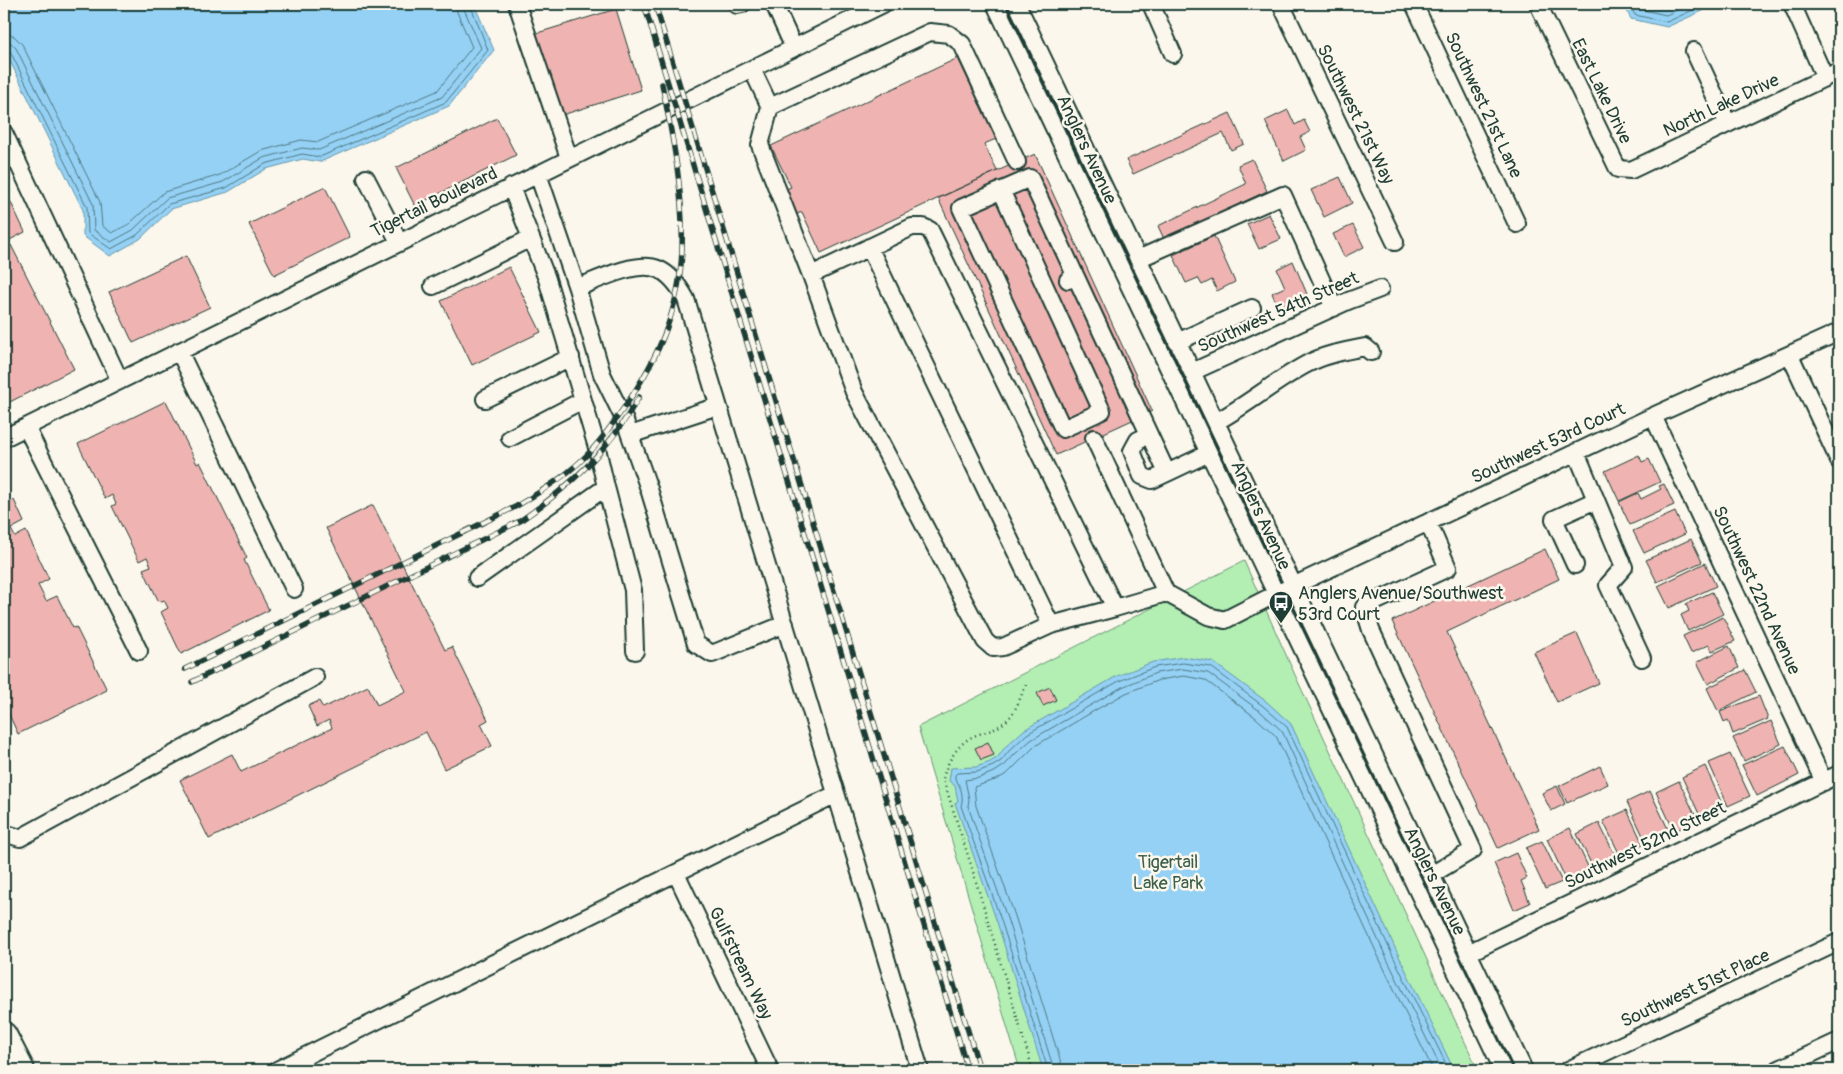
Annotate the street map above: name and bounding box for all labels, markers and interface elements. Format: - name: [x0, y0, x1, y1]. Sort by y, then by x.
- street label: Southwest 21st Lane: [1440, 29, 1528, 182]
- street label: East Lake Drive: [1566, 35, 1637, 148]
- street label: Southwest 21st Way: [1312, 40, 1400, 188]
- street label: North Lake Drive: [1660, 69, 1783, 142]
- street label: Anglers Avenue: [1051, 91, 1122, 208]
- street label: Tigertail Boulevard: [367, 162, 501, 243]
- street label: Southwest 54th Street: [1194, 266, 1363, 358]
- street label: Southwest 53rd Court: [1468, 397, 1630, 489]
- street label: Anglers Avenue: [1225, 457, 1296, 574]
- street label: Southwest 22nd Avenue: [1707, 502, 1806, 678]
- place label: Anglers Avenue/Southwest 53rd Court: [1298, 582, 1504, 626]
- bus stop icon: Anglers Avenue/Southwest 53rd Court: [1268, 590, 1294, 624]
- street label: Southwest 52nd Street: [1561, 796, 1730, 895]
- street label: Anglers Avenue: [1398, 823, 1471, 939]
- park label: Tigertail Lake Park: [1133, 851, 1204, 895]
- street label: Gulfstream Way: [703, 903, 778, 1024]
- street label: Southwest 51st Place: [1617, 944, 1773, 1033]

